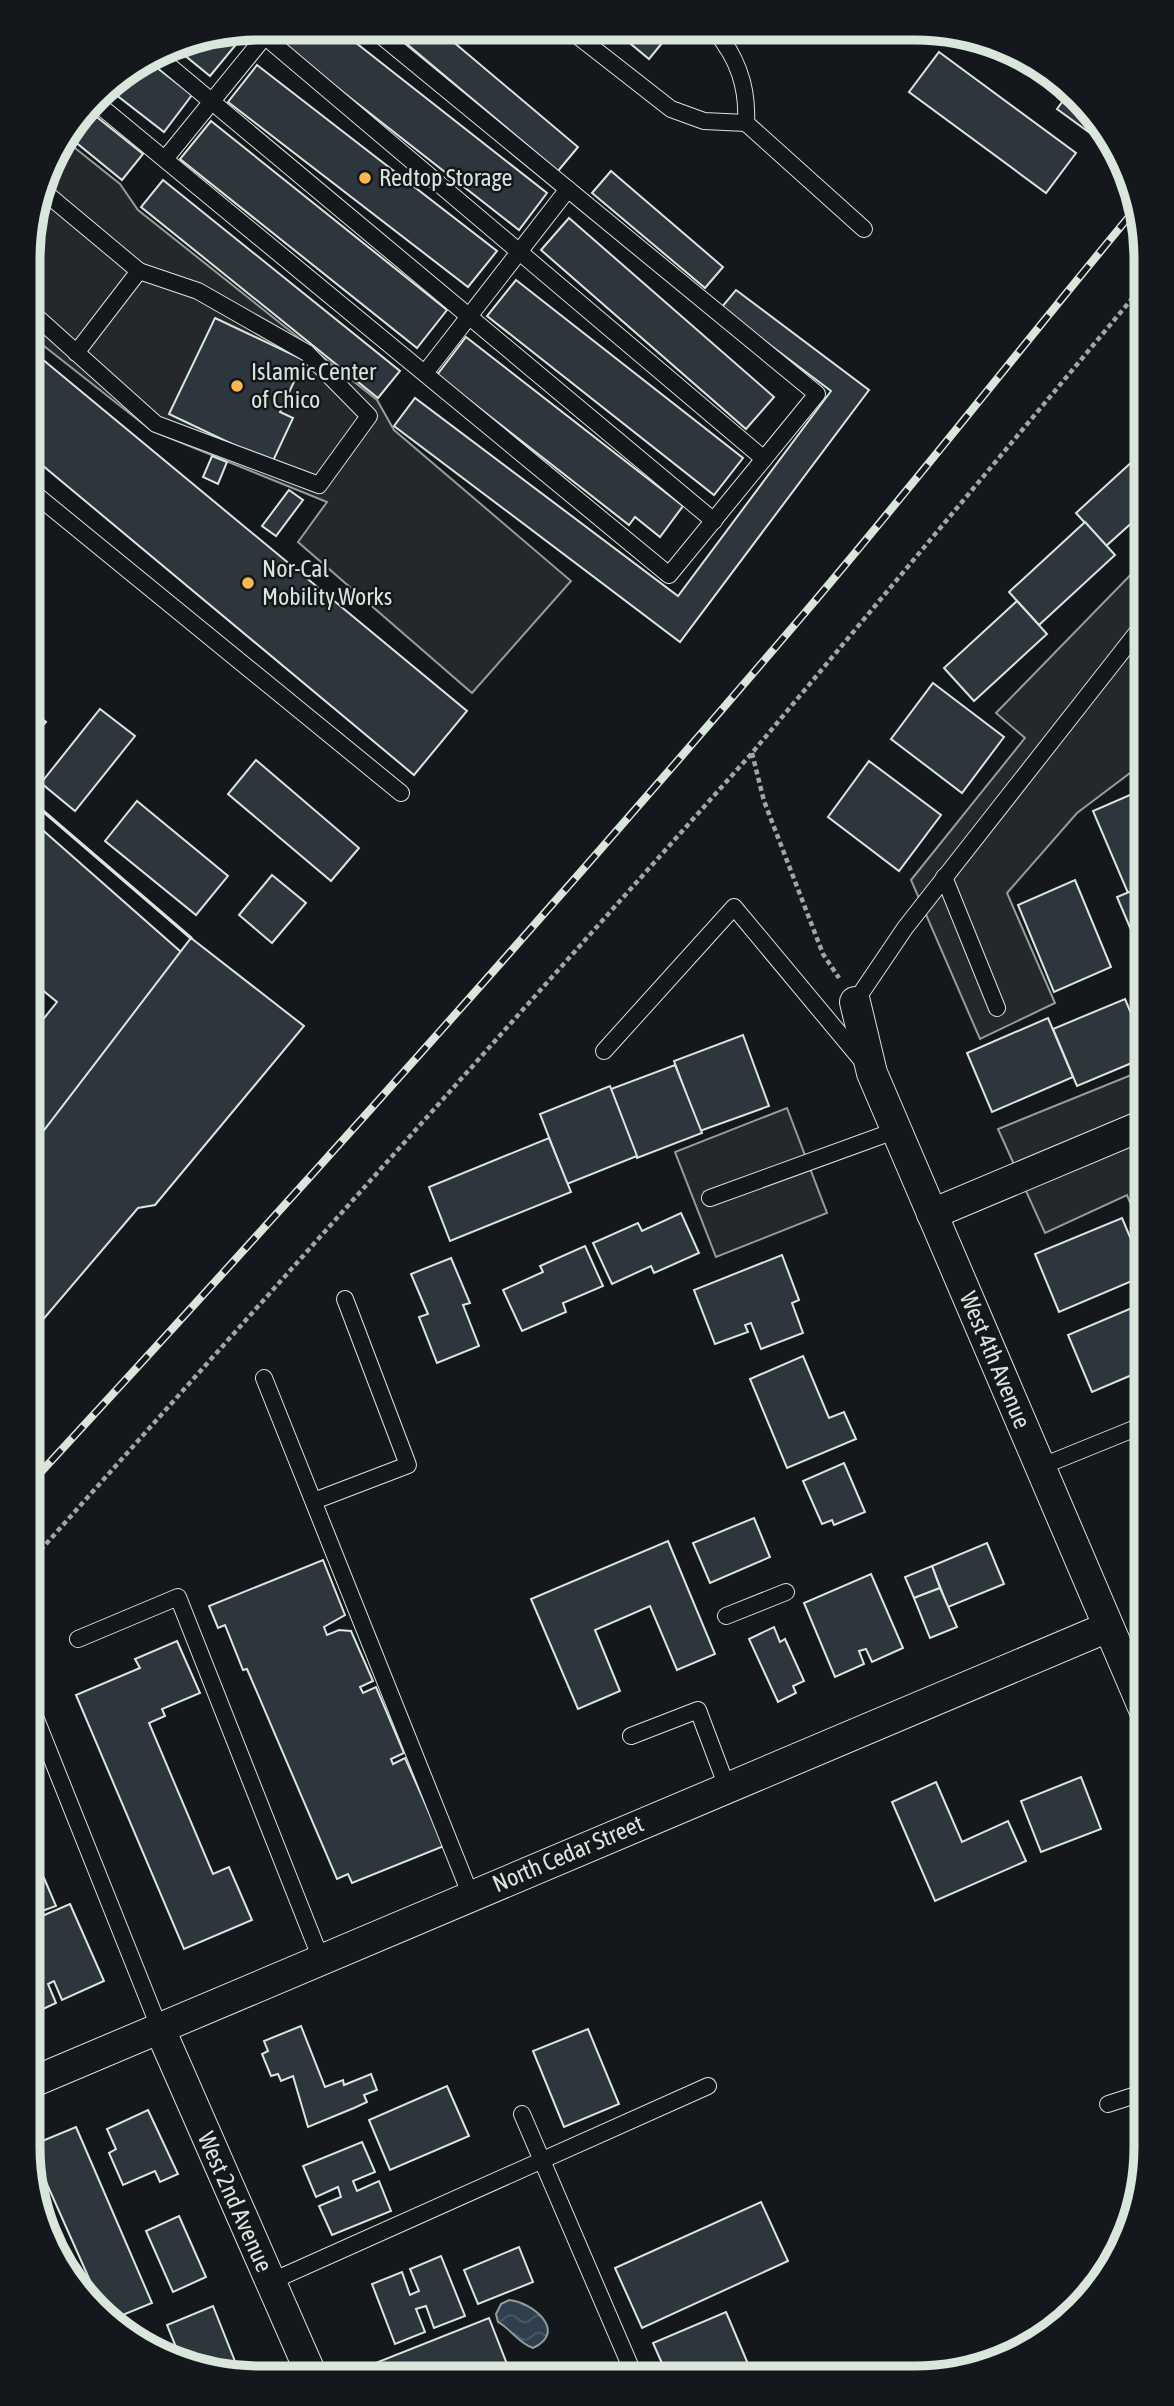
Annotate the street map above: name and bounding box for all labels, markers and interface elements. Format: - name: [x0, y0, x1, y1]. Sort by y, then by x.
- place label: Redtop Storage: [379, 164, 512, 191]
- marker: Redtop Storage: [357, 170, 373, 186]
- place label: Islamic Center of Chico: [251, 358, 377, 413]
- marker: Islamic Center of Chico: [229, 378, 245, 394]
- place label: Nor-Cal Mobility Works: [262, 555, 392, 610]
- marker: Nor-Cal Mobility Works: [240, 575, 256, 591]
- street label: West 4th Avenue: [955, 1287, 1036, 1432]
- street label: North Cedar Street: [488, 1810, 647, 1897]
- street label: West 2nd Avenue: [193, 2128, 278, 2276]

